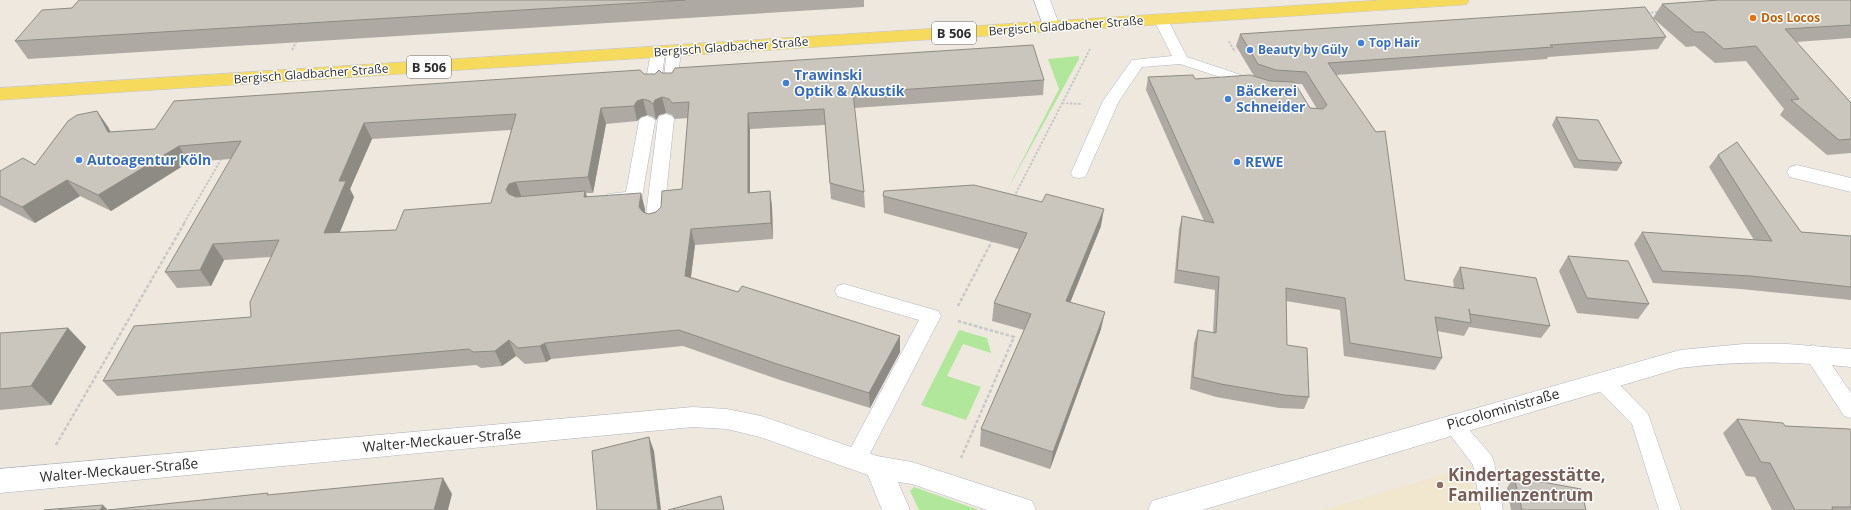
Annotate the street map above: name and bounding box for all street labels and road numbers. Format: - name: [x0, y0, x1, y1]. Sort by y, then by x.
- street label: Bergisch Gladbacher Straße: [988, 12, 1144, 39]
- road number: B 506: [932, 22, 976, 44]
- street label: Bergisch Gladbacher Straße: [653, 33, 809, 60]
- road number: B 506: [407, 56, 451, 78]
- street label: Bergisch Gladbacher Straße: [233, 60, 389, 87]
- street label: Piccoloministraße: [1444, 383, 1561, 434]
- street label: Walter-Meckauer-Straße: [362, 423, 522, 456]
- street label: Walter-Meckauer-Straße: [39, 453, 199, 486]

